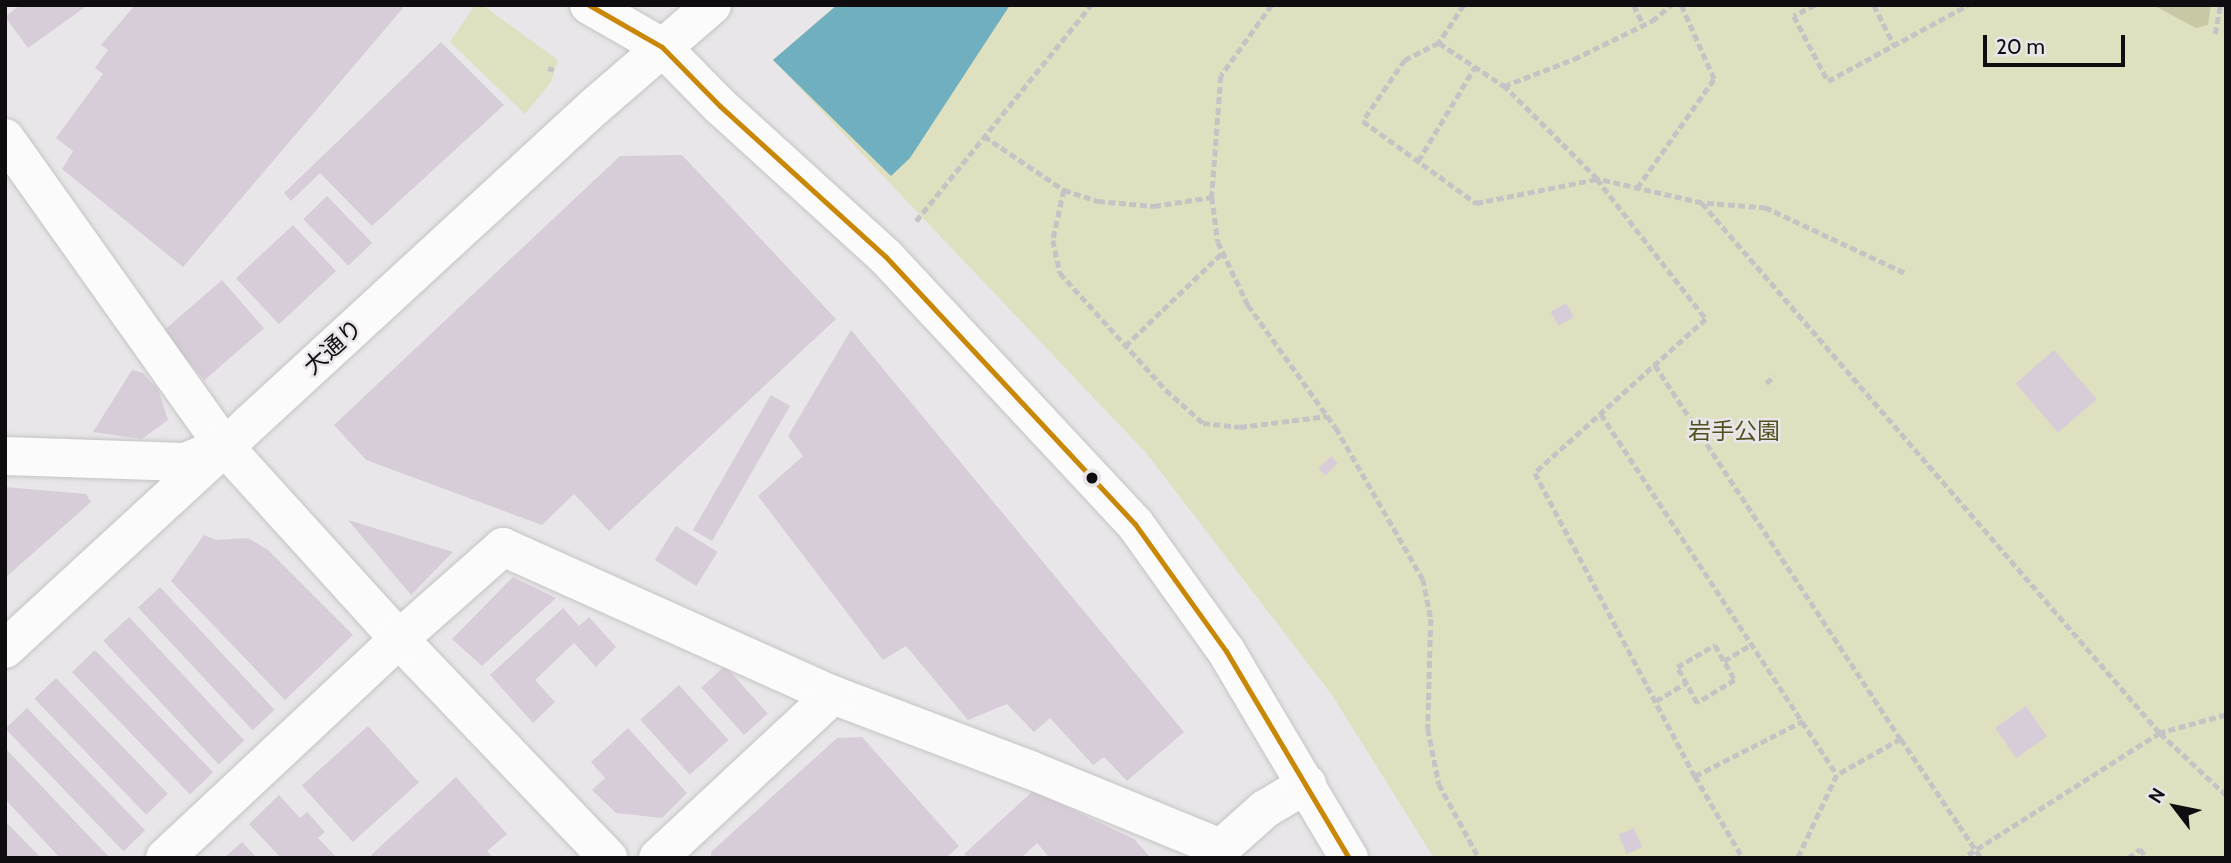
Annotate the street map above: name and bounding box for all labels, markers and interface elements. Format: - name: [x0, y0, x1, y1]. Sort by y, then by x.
- scale bar: [1986, 21, 2128, 65]
- text: 20 m: [1996, 34, 2045, 59]
- street label: 大通り: [298, 314, 368, 380]
- park label: 岩手公園: [1688, 417, 1780, 445]
- unlabelled marker: [1085, 471, 1099, 485]
- north arrow: [2140, 772, 2210, 842]
- text: N: [2143, 784, 2170, 807]

